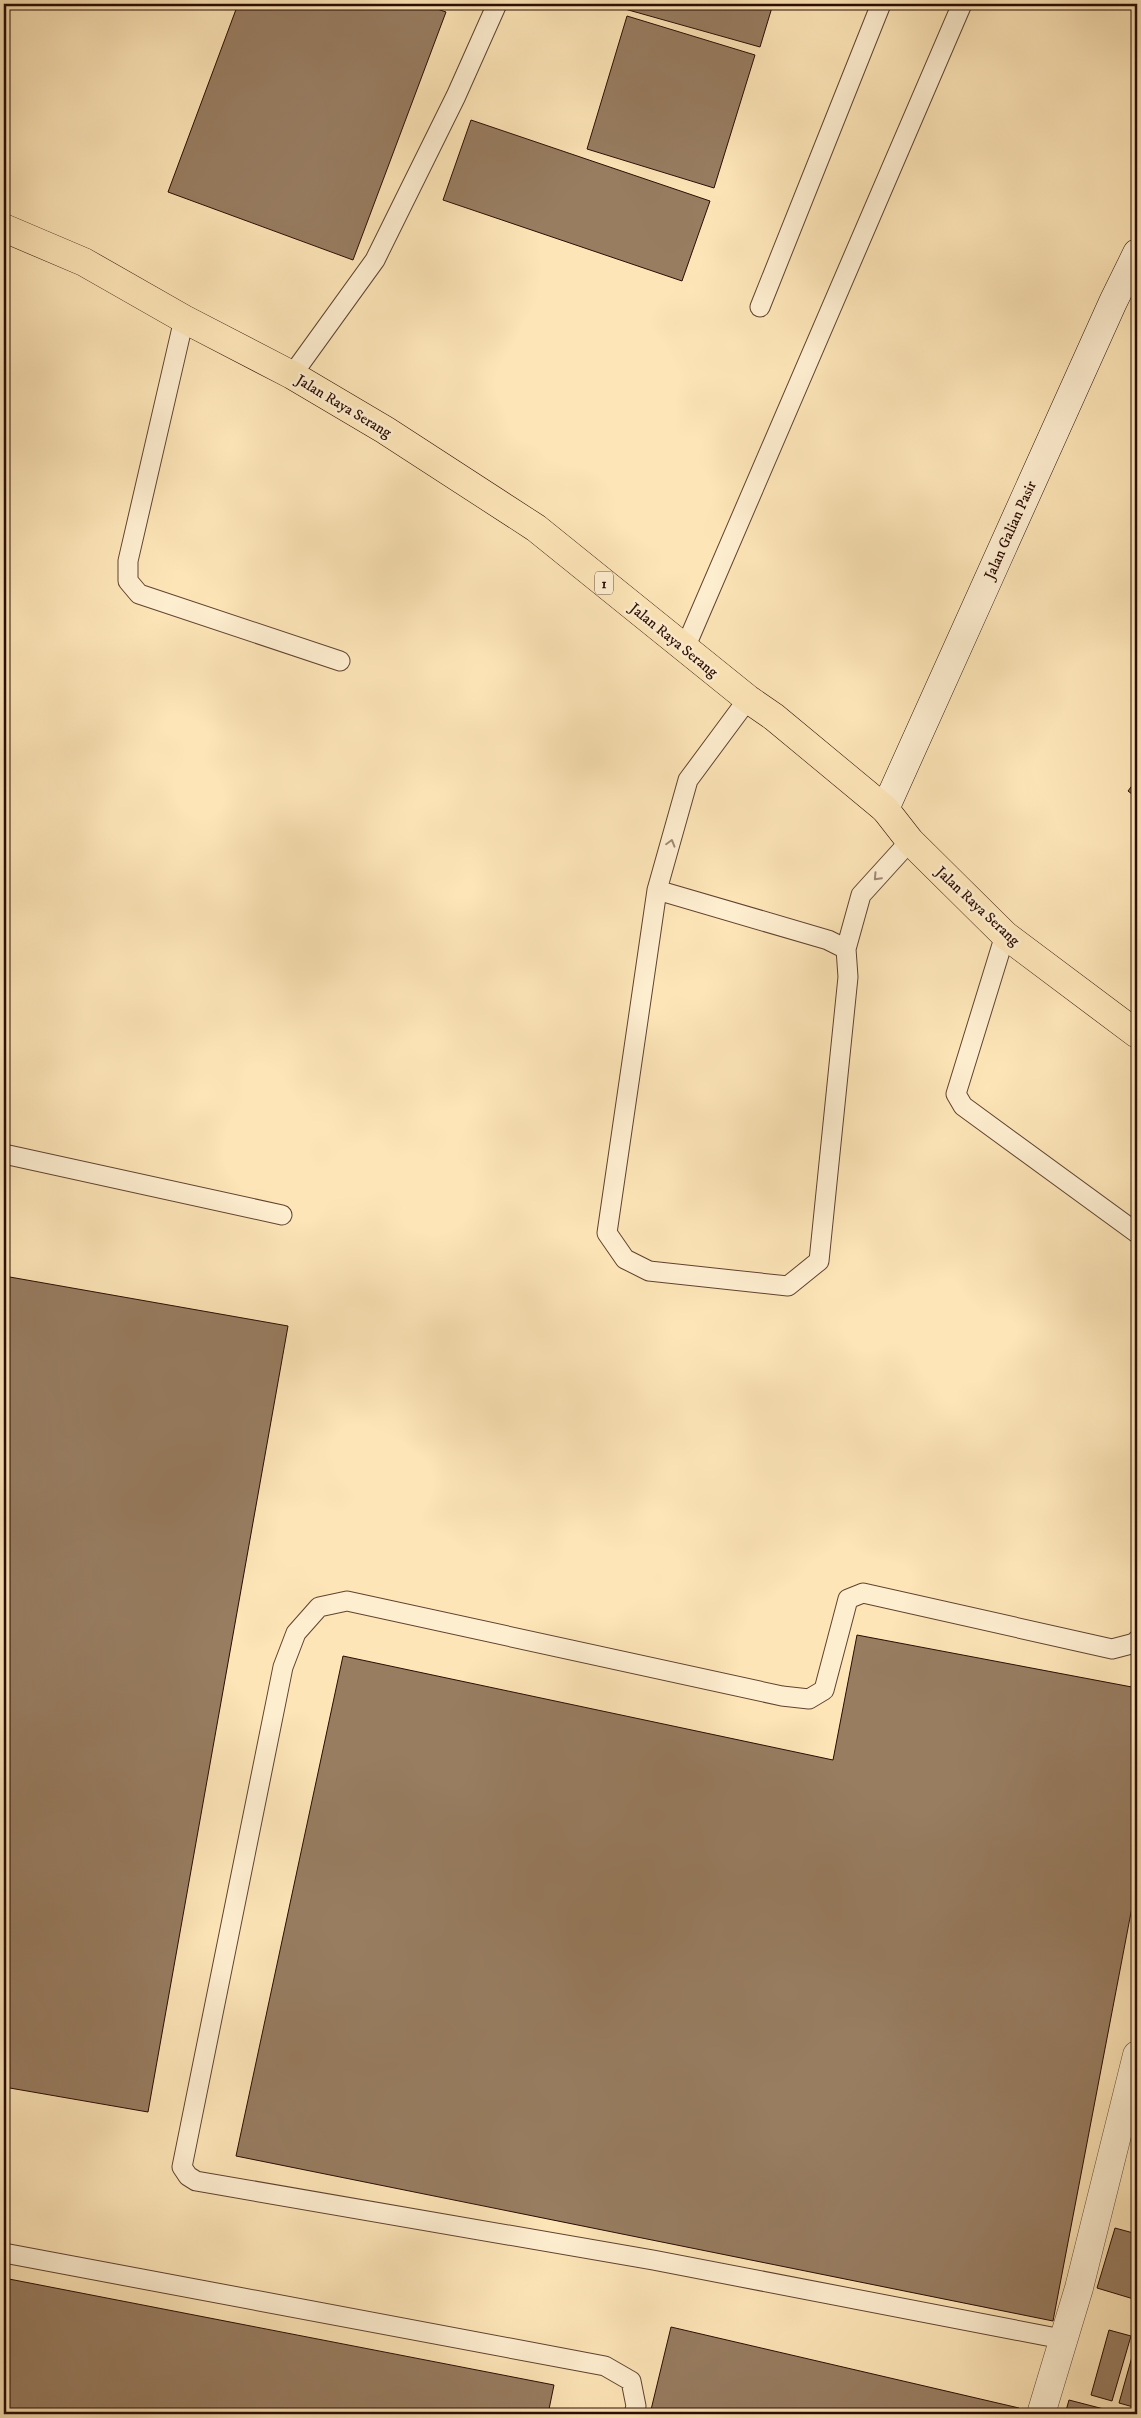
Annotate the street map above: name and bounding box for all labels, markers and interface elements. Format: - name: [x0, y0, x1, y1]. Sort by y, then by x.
- street label: Jalan Raya Serang: [291, 369, 396, 443]
- street label: Jalan Galian Pasir: [979, 477, 1041, 584]
- road number: 1: [595, 572, 613, 594]
- street label: Jalan Raya Serang: [624, 598, 722, 682]
- one-way arrow: [665, 840, 675, 848]
- street label: Jalan Raya Serang: [930, 861, 1024, 951]
- one-way arrow: [874, 872, 883, 881]

